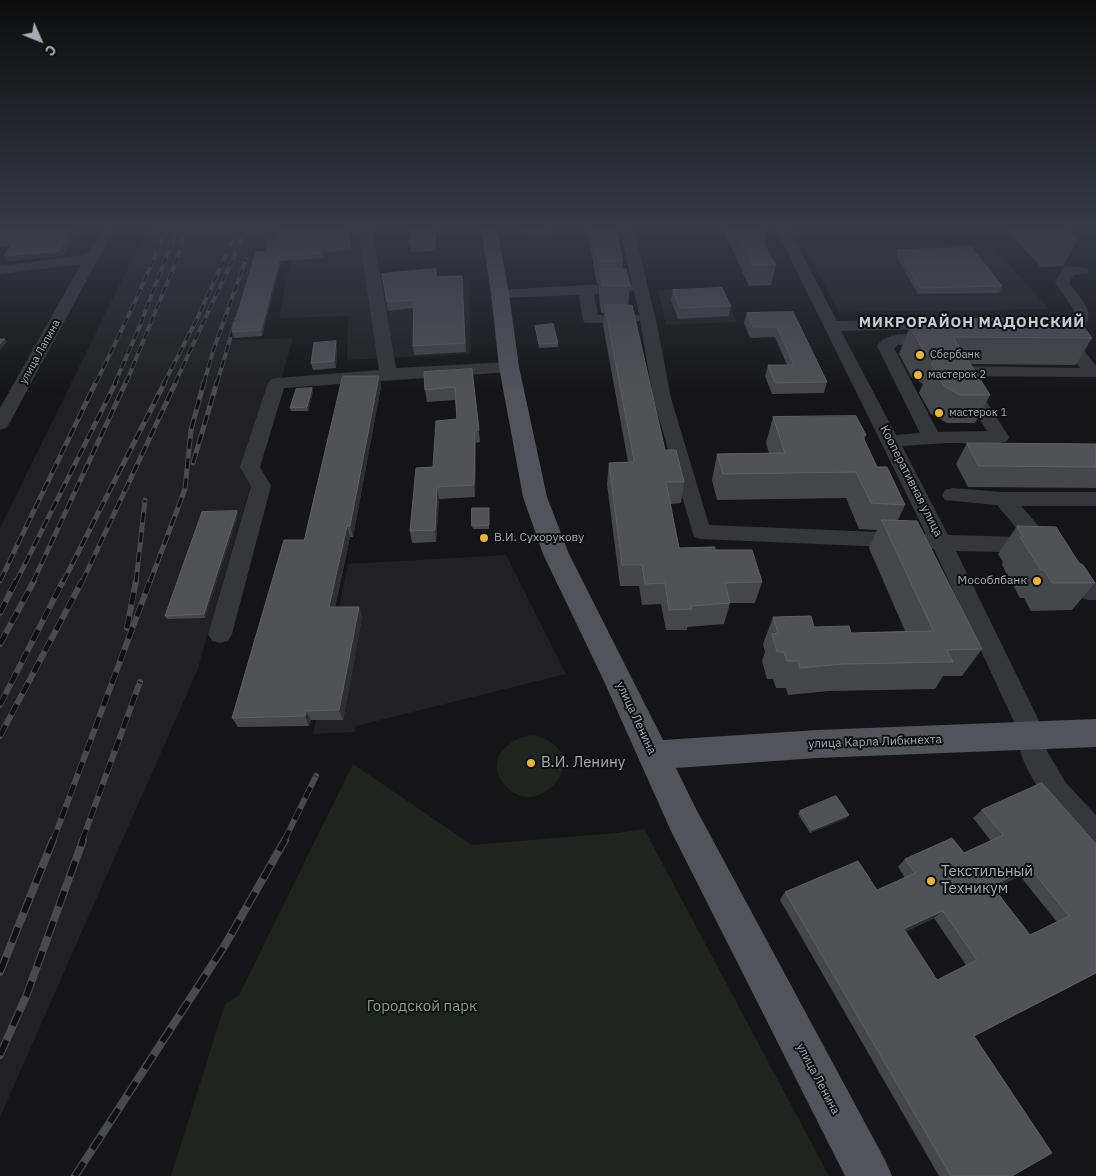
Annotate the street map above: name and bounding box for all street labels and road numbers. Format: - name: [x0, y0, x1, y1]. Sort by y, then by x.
- street label: улица Лапина: [17, 317, 63, 387]
- street label: Кооперативная улица: [877, 423, 945, 539]
- street label: улица Ленина: [613, 679, 659, 757]
- street label: улица Карла Либкнехта: [808, 732, 942, 752]
- street label: улица Ленина: [793, 1041, 843, 1117]

